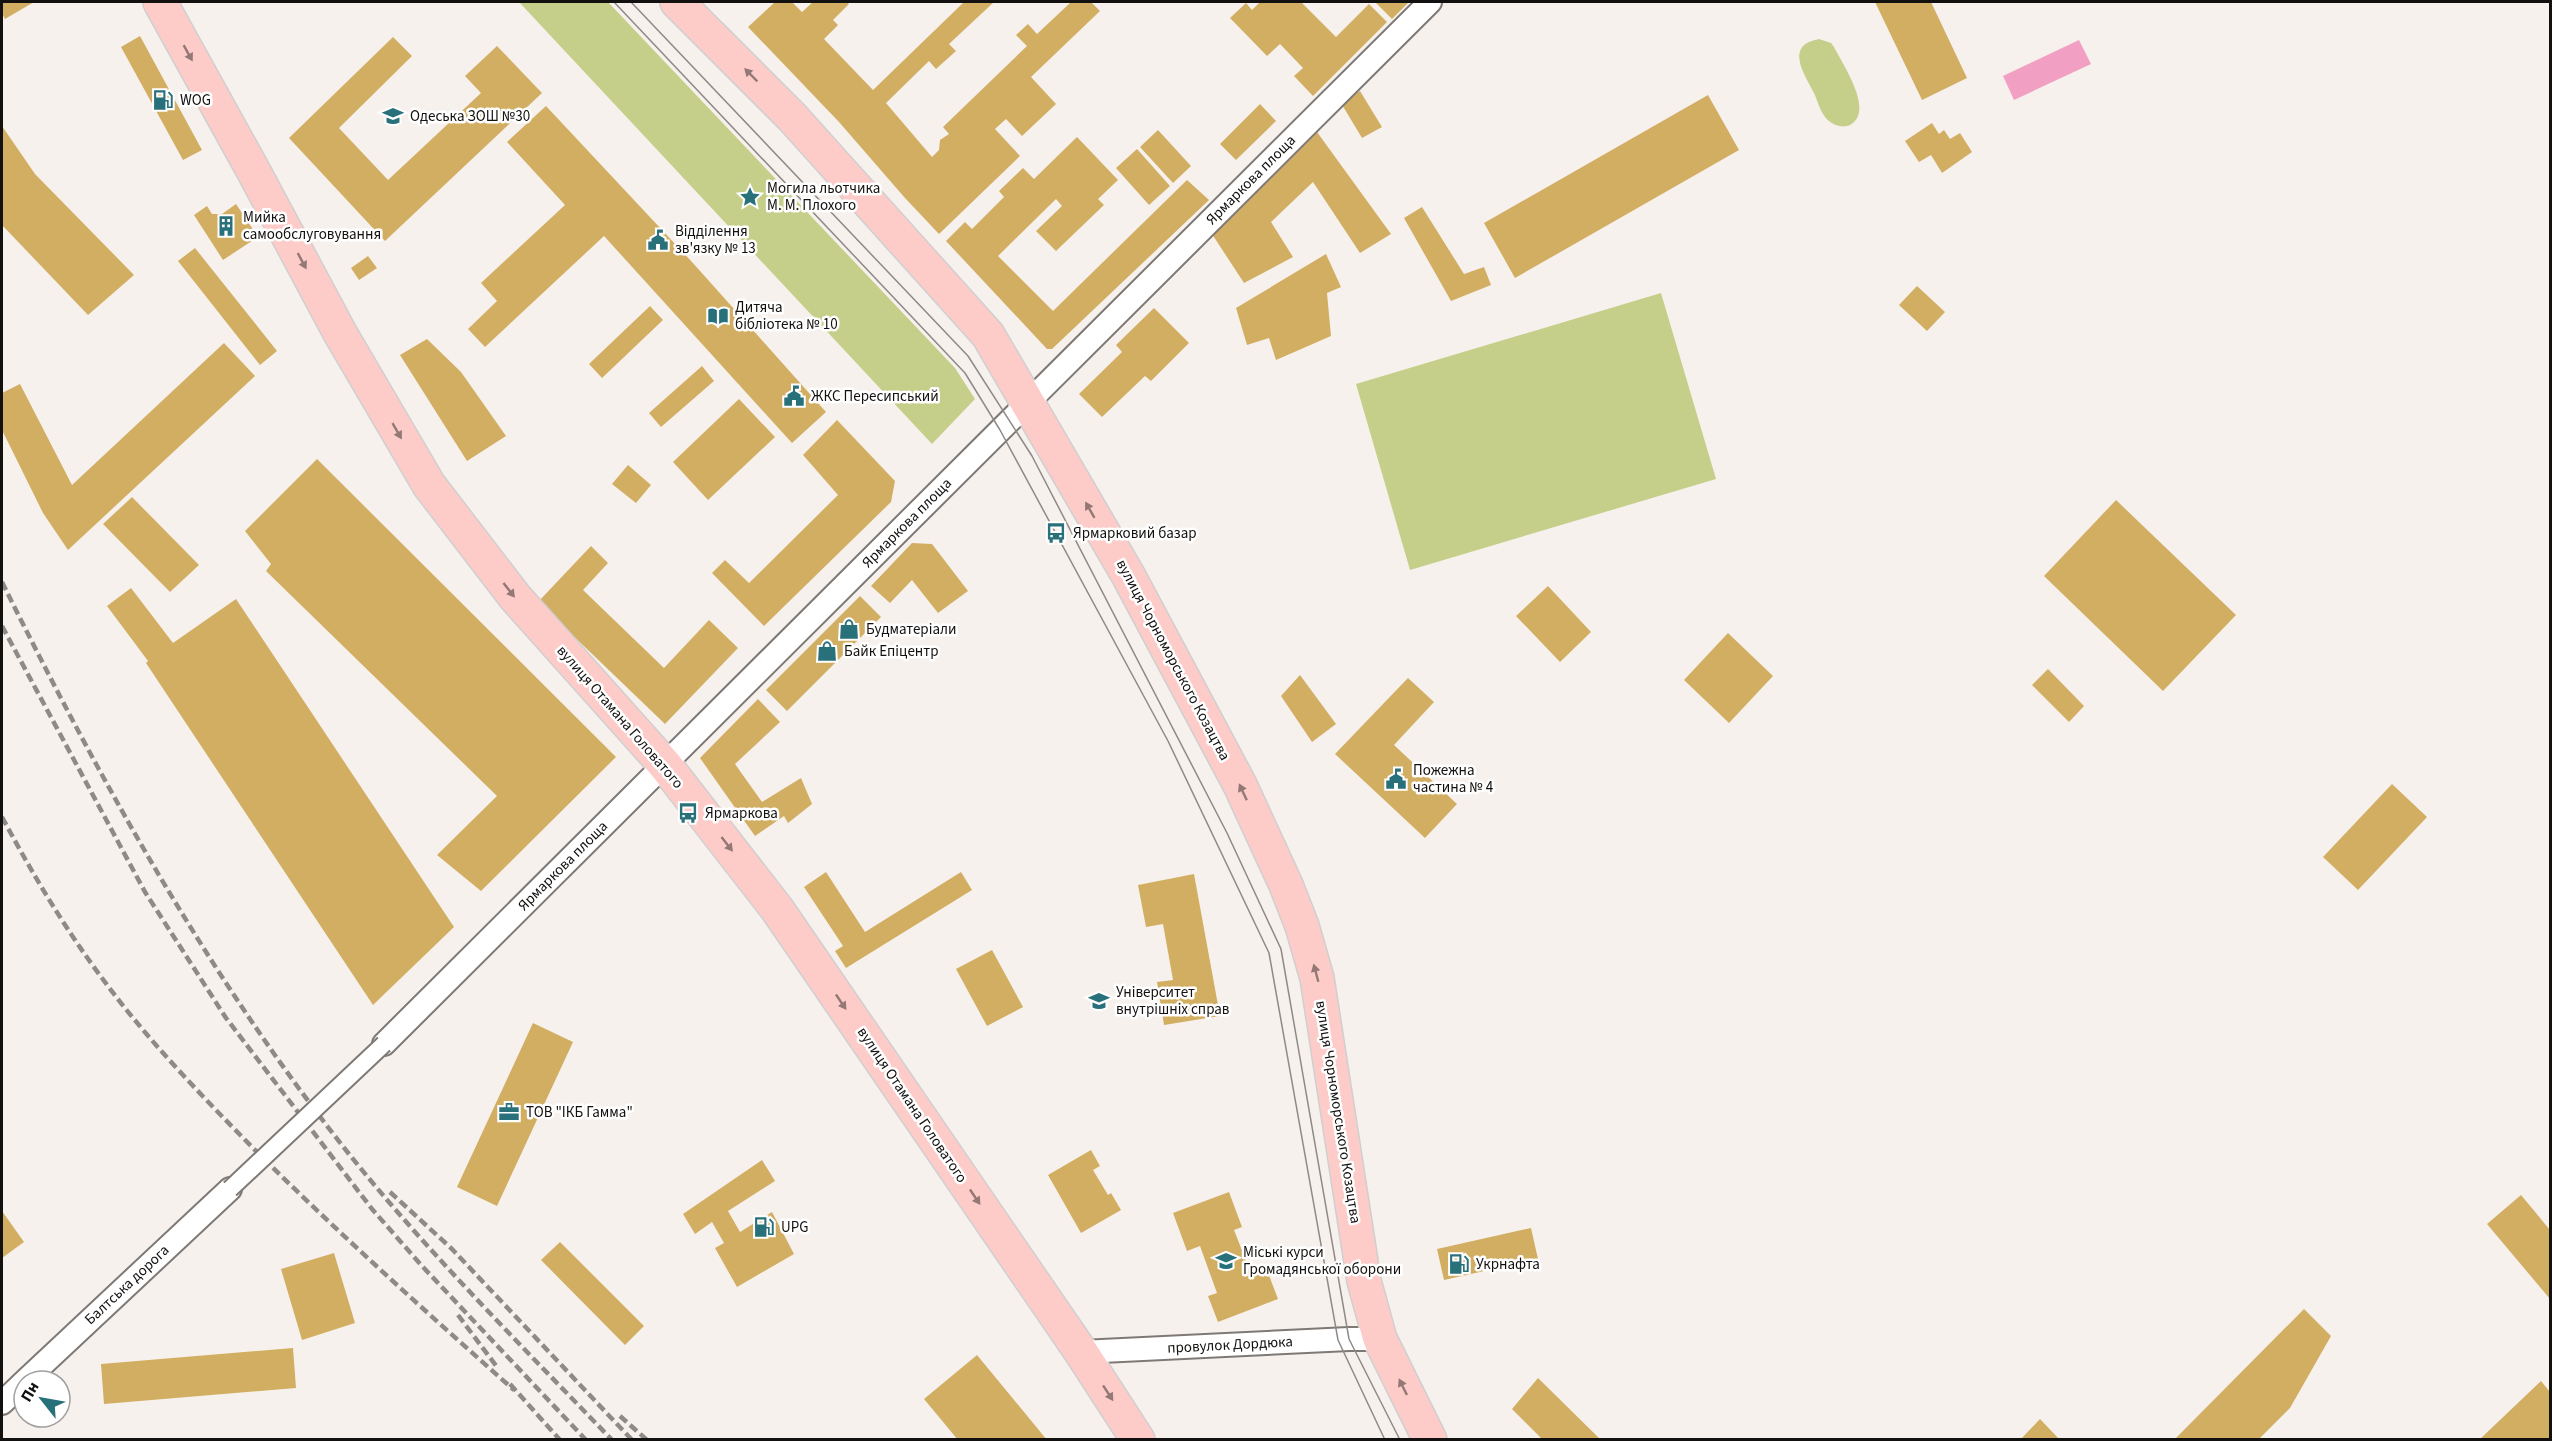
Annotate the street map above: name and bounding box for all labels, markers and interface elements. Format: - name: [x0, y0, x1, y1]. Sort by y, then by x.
- one-way arrow: [183, 44, 193, 61]
- one-way arrow: [744, 69, 758, 83]
- fuel station icon: WOG: [151, 88, 175, 112]
- place label: WOG: [180, 90, 211, 111]
- school or university icon: Одеська ЗОШ №30: [381, 104, 405, 128]
- place label: Одеська ЗОШ №30: [410, 106, 530, 127]
- street label: Ярмаркова площа: [1201, 130, 1301, 230]
- place label: Могила льотчика М. М. Плохого: [767, 178, 880, 216]
- place icon: Могила льотчика М. М. Плохого: [738, 185, 762, 209]
- place label: Мийка самообслуговування: [243, 207, 381, 245]
- building icon: Мийка самообслуговування: [214, 214, 238, 238]
- place label: Відділення зв'язку № 13: [675, 221, 756, 259]
- public building icon: Відділення зв'язку № 13: [646, 228, 670, 252]
- one-way arrow: [296, 252, 306, 270]
- place label: Дитяча бібліотека № 10: [735, 297, 838, 335]
- library icon: Дитяча бібліотека № 10: [706, 304, 730, 328]
- public building icon: ЖКС Пересипський: [782, 384, 806, 408]
- place label: ЖКС Пересипський: [811, 386, 939, 407]
- one-way arrow: [392, 423, 402, 440]
- street label: Ярмаркова площа: [857, 473, 957, 573]
- one-way arrow: [1085, 502, 1096, 518]
- bus stop icon: Ярмарковий базар: [1044, 521, 1068, 545]
- place label: Ярмарковий базар: [1073, 523, 1197, 544]
- street label: вулиця Чорноморського Козацтва: [1111, 556, 1235, 764]
- one-way arrow: [503, 582, 515, 597]
- shop icon: Будматеріали: [837, 617, 861, 641]
- place label: Будматеріали: [866, 619, 956, 640]
- shop icon: Байк Епіцентр: [815, 639, 839, 663]
- street label: вулиця Отамана Головатого: [552, 641, 688, 793]
- place label: Байк Епіцентр: [844, 641, 939, 662]
- place label: Пожежна частина № 4: [1413, 760, 1494, 798]
- public building icon: Пожежна частина № 4: [1384, 767, 1408, 791]
- one-way arrow: [1239, 784, 1248, 801]
- bus stop icon: Ярмаркова: [676, 801, 700, 825]
- place label: Ярмаркова: [705, 803, 778, 824]
- street label: Ярмаркова площа: [513, 816, 613, 916]
- one-way arrow: [720, 836, 733, 852]
- one-way arrow: [1310, 964, 1320, 982]
- place label: Університет внутрішніх справ: [1116, 982, 1230, 1020]
- school or university icon: Університет внутрішніх справ: [1087, 989, 1111, 1013]
- one-way arrow: [835, 994, 846, 1010]
- street label: вулиця Чорноморського Козацтва: [1310, 999, 1366, 1225]
- street label: вулиця Отамана Головатого: [852, 1023, 972, 1187]
- office icon: ТОВ "ІКБ Гамма": [497, 1100, 521, 1124]
- place label: ТОВ "ІКБ Гамма": [526, 1102, 633, 1123]
- one-way arrow: [969, 1189, 981, 1205]
- fuel station icon: UPG: [752, 1215, 776, 1239]
- place label: UPG: [781, 1217, 808, 1238]
- street label: Балтська дорога: [80, 1240, 174, 1330]
- place label: Міські курси Громадянської оборони: [1243, 1242, 1401, 1280]
- school or university icon: Міські курси Громадянської оборони: [1214, 1249, 1238, 1273]
- fuel station icon: Укрнафта: [1447, 1252, 1471, 1276]
- place label: Укрнафта: [1476, 1254, 1540, 1275]
- street label: провулок Дордюка: [1167, 1331, 1293, 1359]
- north arrow: [12, 1369, 72, 1429]
- text: Пн: [15, 1378, 45, 1406]
- one-way arrow: [1399, 1379, 1408, 1396]
- one-way arrow: [1102, 1385, 1114, 1401]

